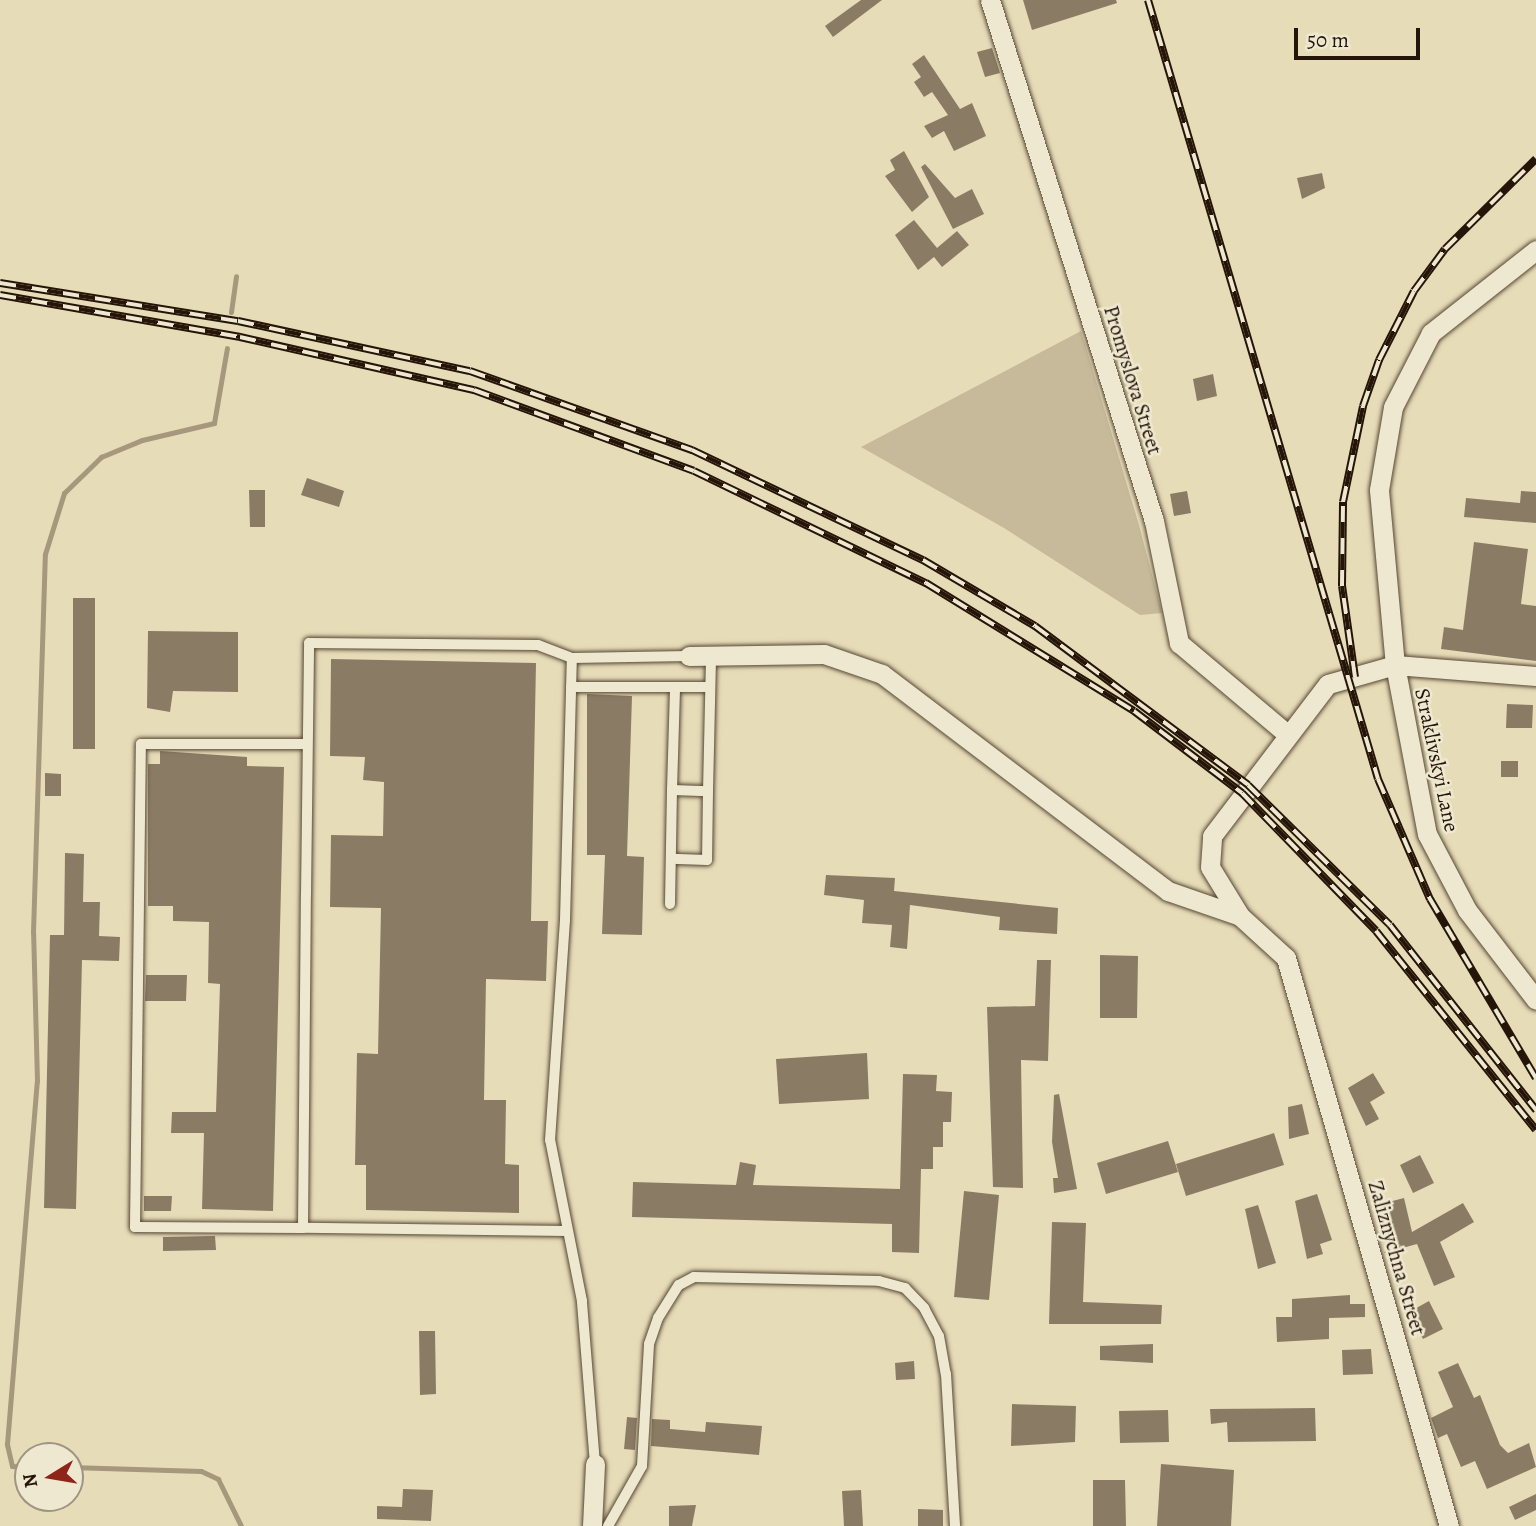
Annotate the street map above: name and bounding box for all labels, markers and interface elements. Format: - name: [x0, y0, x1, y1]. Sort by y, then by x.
- scale bar: [1298, 14, 1424, 58]
- text: 50 m: [1307, 26, 1349, 54]
- street label: Promyslova Street: [1098, 303, 1168, 457]
- street label: Straklivskyi Lane: [1409, 686, 1465, 834]
- street label: Zaliznychna Street: [1363, 1178, 1431, 1338]
- north arrow: [14, 1442, 84, 1512]
- text: N: [16, 1471, 44, 1490]

